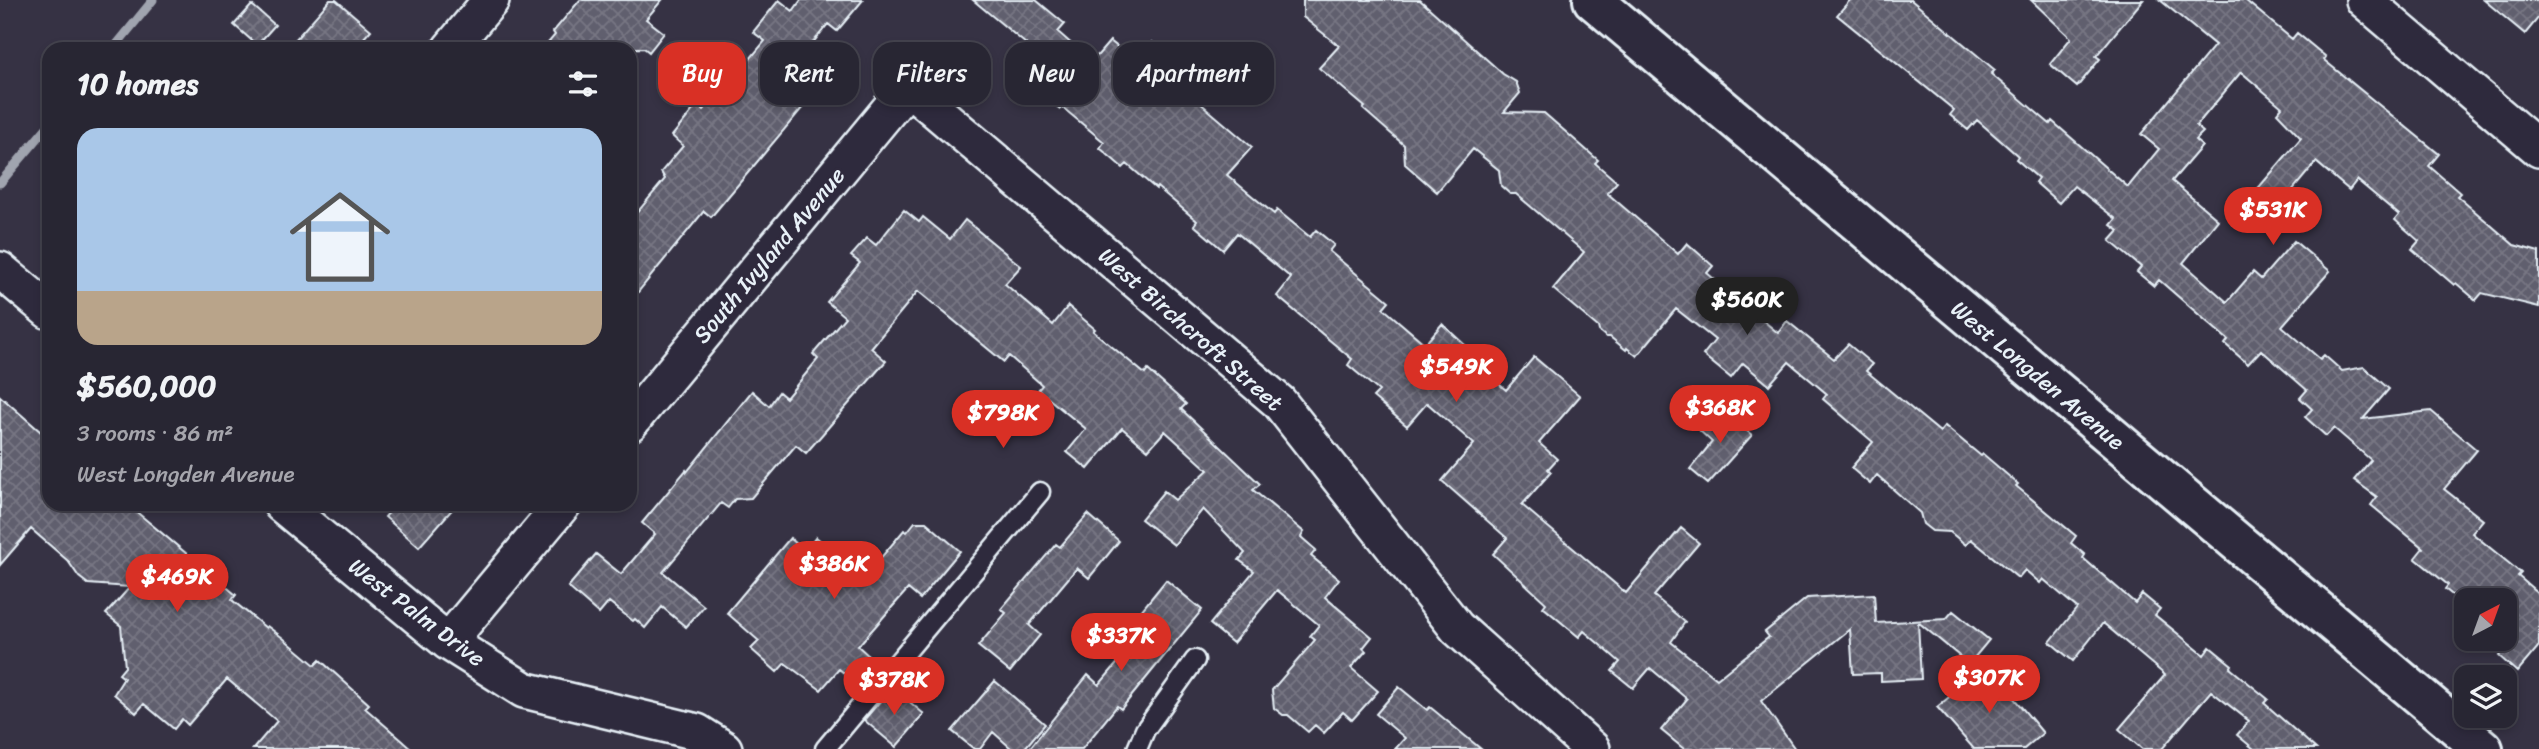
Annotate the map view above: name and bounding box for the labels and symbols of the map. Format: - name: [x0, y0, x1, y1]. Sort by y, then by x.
- street label: South Ivyland Avenue: [683, 157, 856, 353]
- pin: $531K: [2224, 188, 2322, 247]
- street label: West Birchcroft Street: [1088, 237, 1293, 422]
- pin: $560K: [1698, 278, 1796, 337]
- street label: West Longden Avenue: [1941, 290, 2134, 461]
- pin: $549K: [1407, 344, 1505, 404]
- pin: $368K: [1671, 386, 1769, 445]
- pin: $798K: [954, 391, 1052, 450]
- pin: $386K: [785, 542, 883, 601]
- street label: West Palm Drive: [339, 547, 494, 678]
- pin: $469K: [128, 554, 226, 614]
- north arrow: [2454, 588, 2516, 651]
- pin: $337K: [1072, 614, 1170, 673]
- pin: $307K: [1940, 656, 2038, 715]
- pin: $378K: [845, 658, 943, 717]

